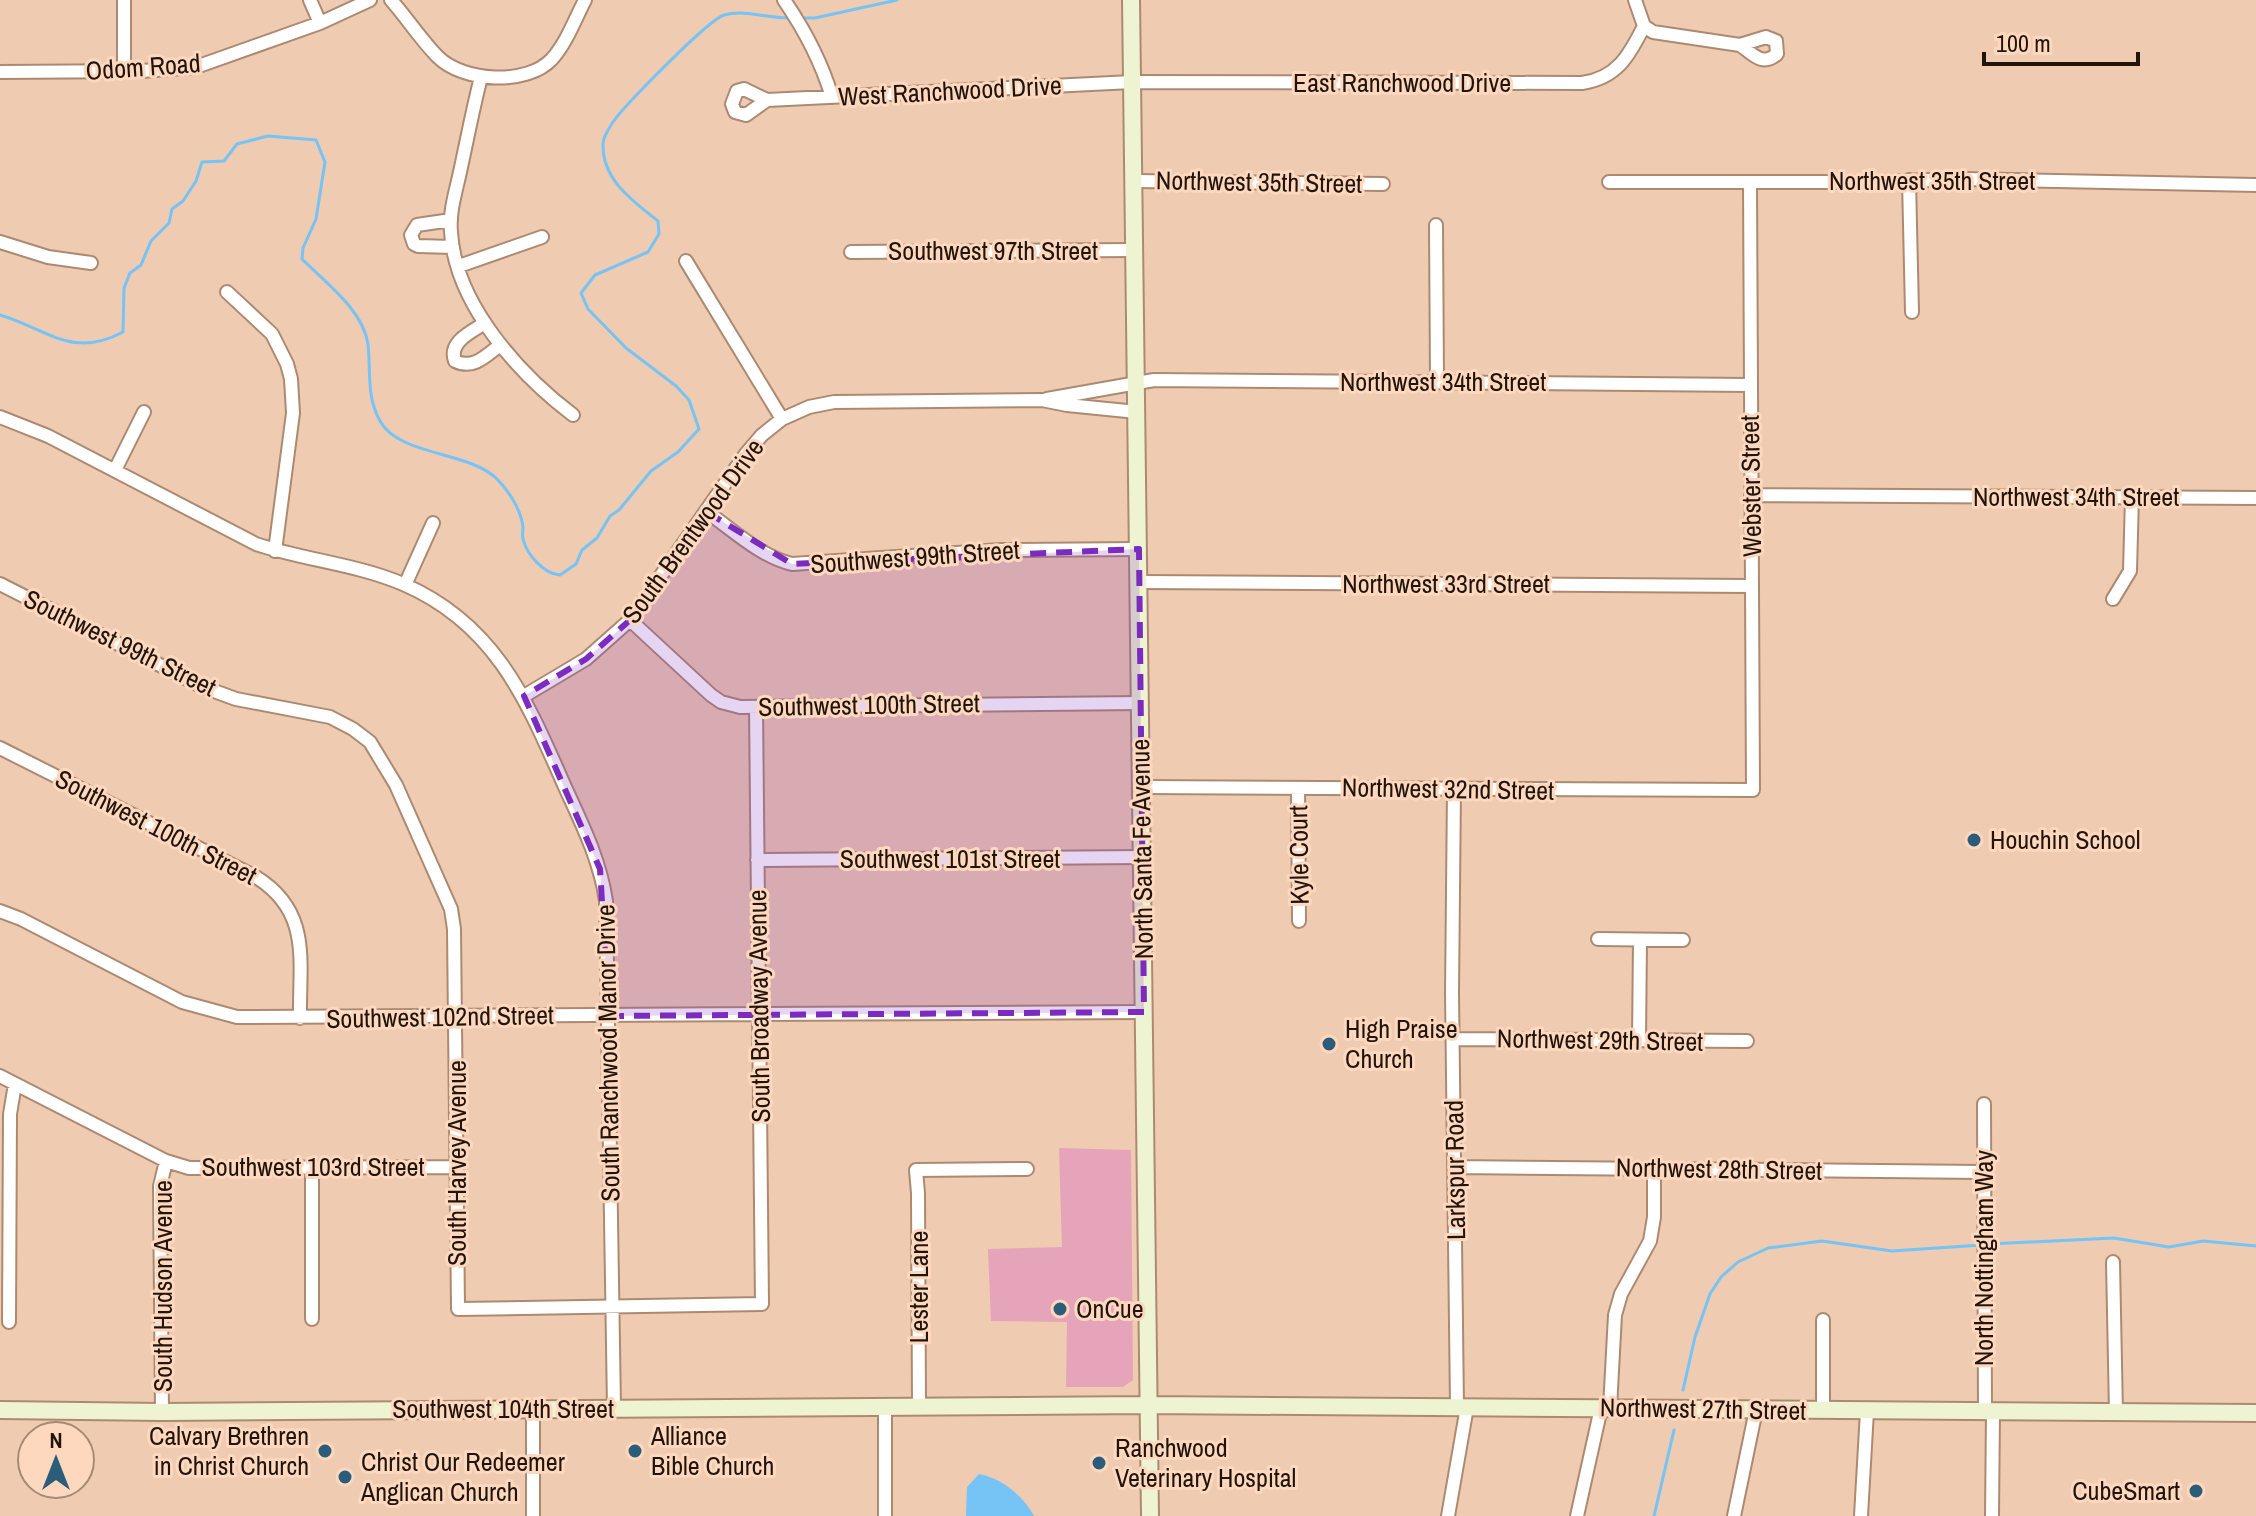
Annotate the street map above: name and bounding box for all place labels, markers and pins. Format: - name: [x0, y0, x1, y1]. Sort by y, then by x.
- place label: Houchin School: [1990, 822, 2141, 857]
- marker: Houchin School: [1965, 831, 1983, 849]
- place label: High Praise Church: [1345, 1011, 1458, 1076]
- marker: High Praise Church: [1320, 1035, 1338, 1053]
- place label: OnCue: [1076, 1291, 1144, 1326]
- marker: OnCue: [1051, 1300, 1069, 1318]
- place label: Calvary Brethren in Christ Church: [149, 1418, 309, 1483]
- place label: Alliance Bible Church: [650, 1418, 774, 1483]
- place label: Ranchwood Veterinary Hospital: [1115, 1430, 1296, 1495]
- marker: Calvary Brethren in Christ Church: [316, 1442, 334, 1460]
- marker: Alliance Bible Church: [626, 1442, 644, 1460]
- place label: Christ Our Redeemer Anglican Church: [360, 1444, 565, 1509]
- marker: Ranchwood Veterinary Hospital: [1090, 1454, 1108, 1472]
- marker: Christ Our Redeemer Anglican Church: [336, 1468, 354, 1486]
- place label: CubeSmart: [2072, 1473, 2180, 1508]
- marker: CubeSmart: [2187, 1482, 2205, 1500]

